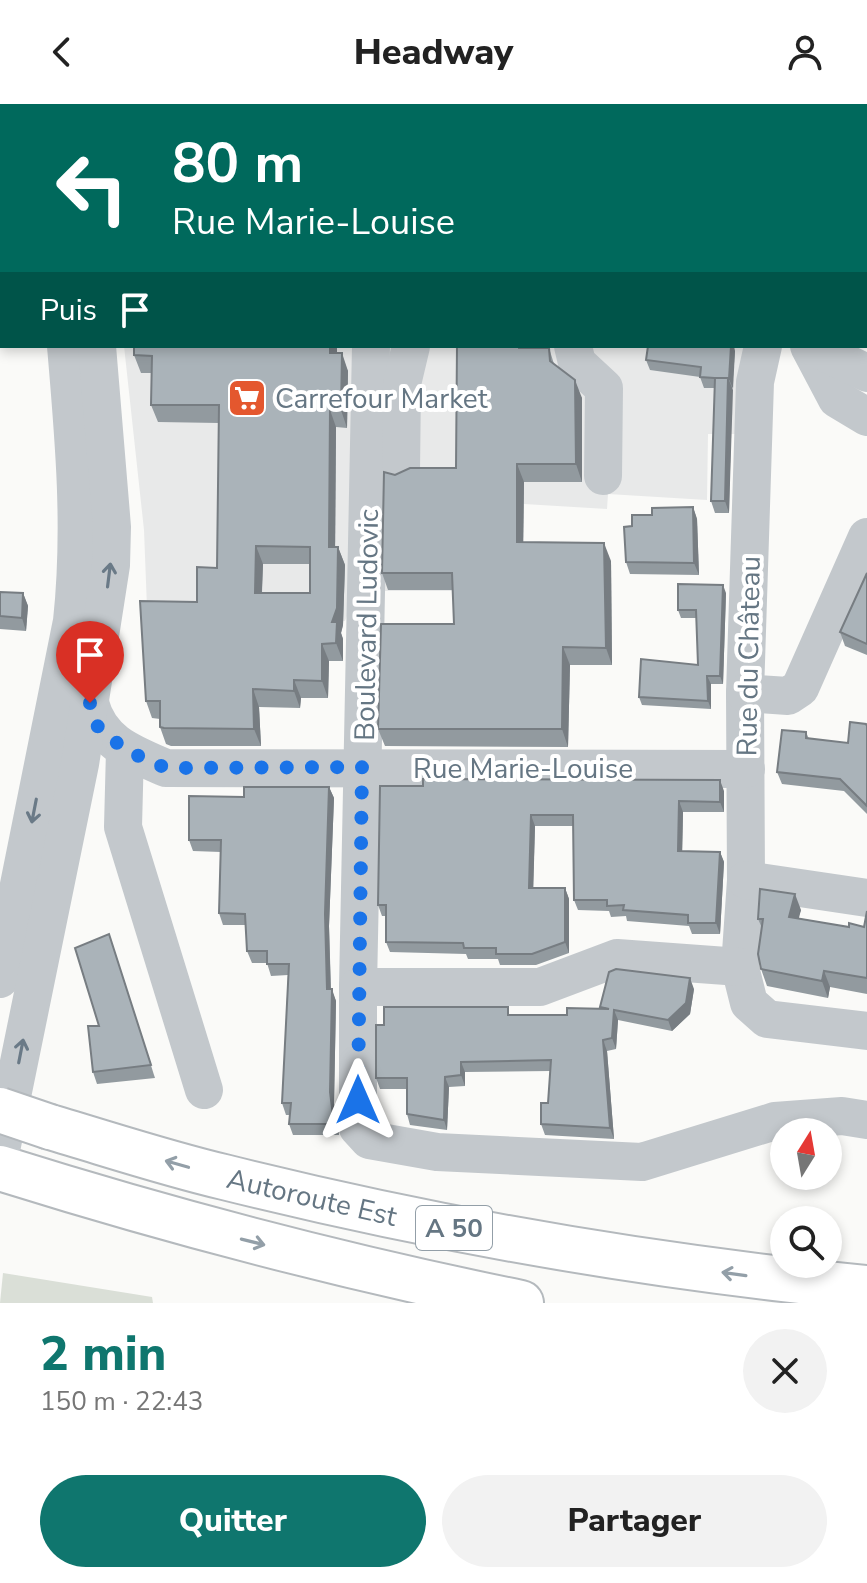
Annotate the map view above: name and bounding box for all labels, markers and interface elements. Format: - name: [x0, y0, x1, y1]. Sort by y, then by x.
- text: Headway: [354, 28, 513, 77]
- icon: back: [40, 30, 84, 74]
- icon: person: [783, 30, 827, 74]
- text: 80 m: [172, 125, 303, 202]
- icon: left: [40, 136, 144, 240]
- text: Rue Marie-Louise: [172, 198, 455, 247]
- icon: arrive: [113, 288, 157, 332]
- text: Puis: [40, 290, 97, 331]
- supermarket icon: Carrefour Market: [226, 377, 268, 419]
- place label: Carrefour Market: [275, 380, 488, 418]
- street label: Boulevard Ludovic: [346, 509, 388, 741]
- street label: Rue du Château: [728, 555, 770, 757]
- one-way arrow: [102, 563, 117, 589]
- pin: [56, 621, 124, 703]
- icon: arrive: [68, 633, 112, 677]
- street label: Rue Marie-Louise: [413, 750, 633, 788]
- one-way arrow: [25, 798, 40, 824]
- one-way arrow: [14, 1039, 29, 1064]
- position arrow: [316, 1058, 400, 1142]
- north arrow: [770, 1118, 842, 1190]
- map controls: [770, 1118, 842, 1278]
- one-way arrow: [165, 1156, 190, 1170]
- street label: Autoroute Est: [223, 1160, 401, 1236]
- road number: A 50: [416, 1206, 492, 1250]
- button: search: [770, 1206, 842, 1278]
- one-way arrow: [240, 1236, 266, 1251]
- one-way arrow: [722, 1266, 747, 1281]
- text: 2 min: [40, 1321, 166, 1387]
- button: close: [743, 1329, 827, 1413]
- text: 150 m · 22:43: [40, 1384, 203, 1419]
- button: Quitter: [40, 1475, 426, 1567]
- button: Partager: [442, 1475, 827, 1567]

